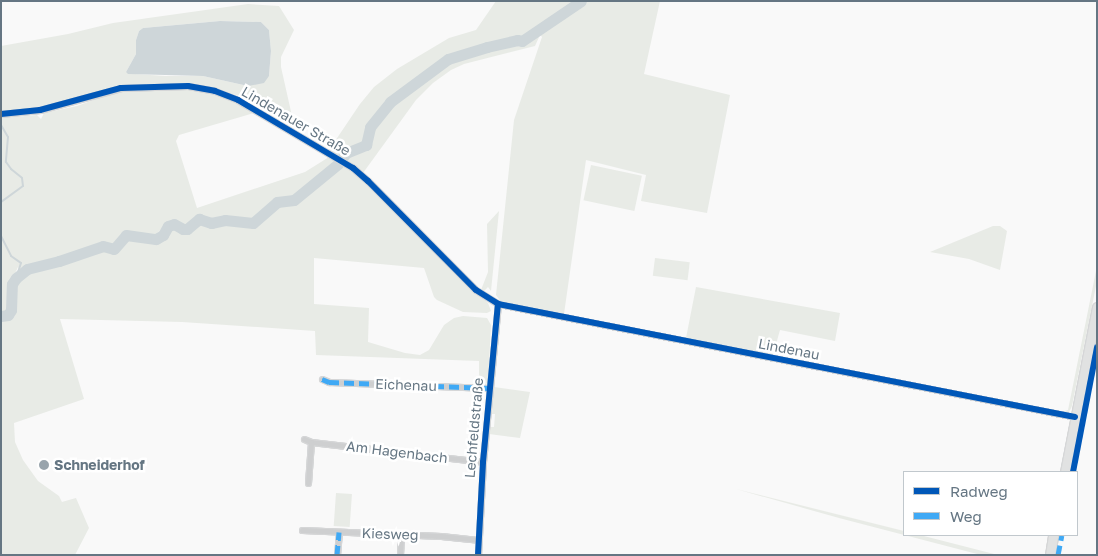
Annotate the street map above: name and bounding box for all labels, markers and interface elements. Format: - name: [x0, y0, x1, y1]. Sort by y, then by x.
- street label: Lindenauer Straße: [239, 83, 353, 159]
- street label: Lindenau: [757, 335, 821, 363]
- street label: Eichenau: [375, 376, 437, 394]
- street label: Lechfeldstraße: [461, 377, 487, 479]
- street label: Am Hagenbach: [345, 437, 449, 467]
- place label: Schneiderhof: [54, 457, 145, 473]
- marker: Schneiderhof: [38, 459, 50, 471]
- legend: [903, 471, 1078, 536]
- text: Radweg: [950, 482, 1008, 500]
- text: Weg: [950, 507, 982, 525]
- street label: Kiesweg: [361, 525, 419, 543]

